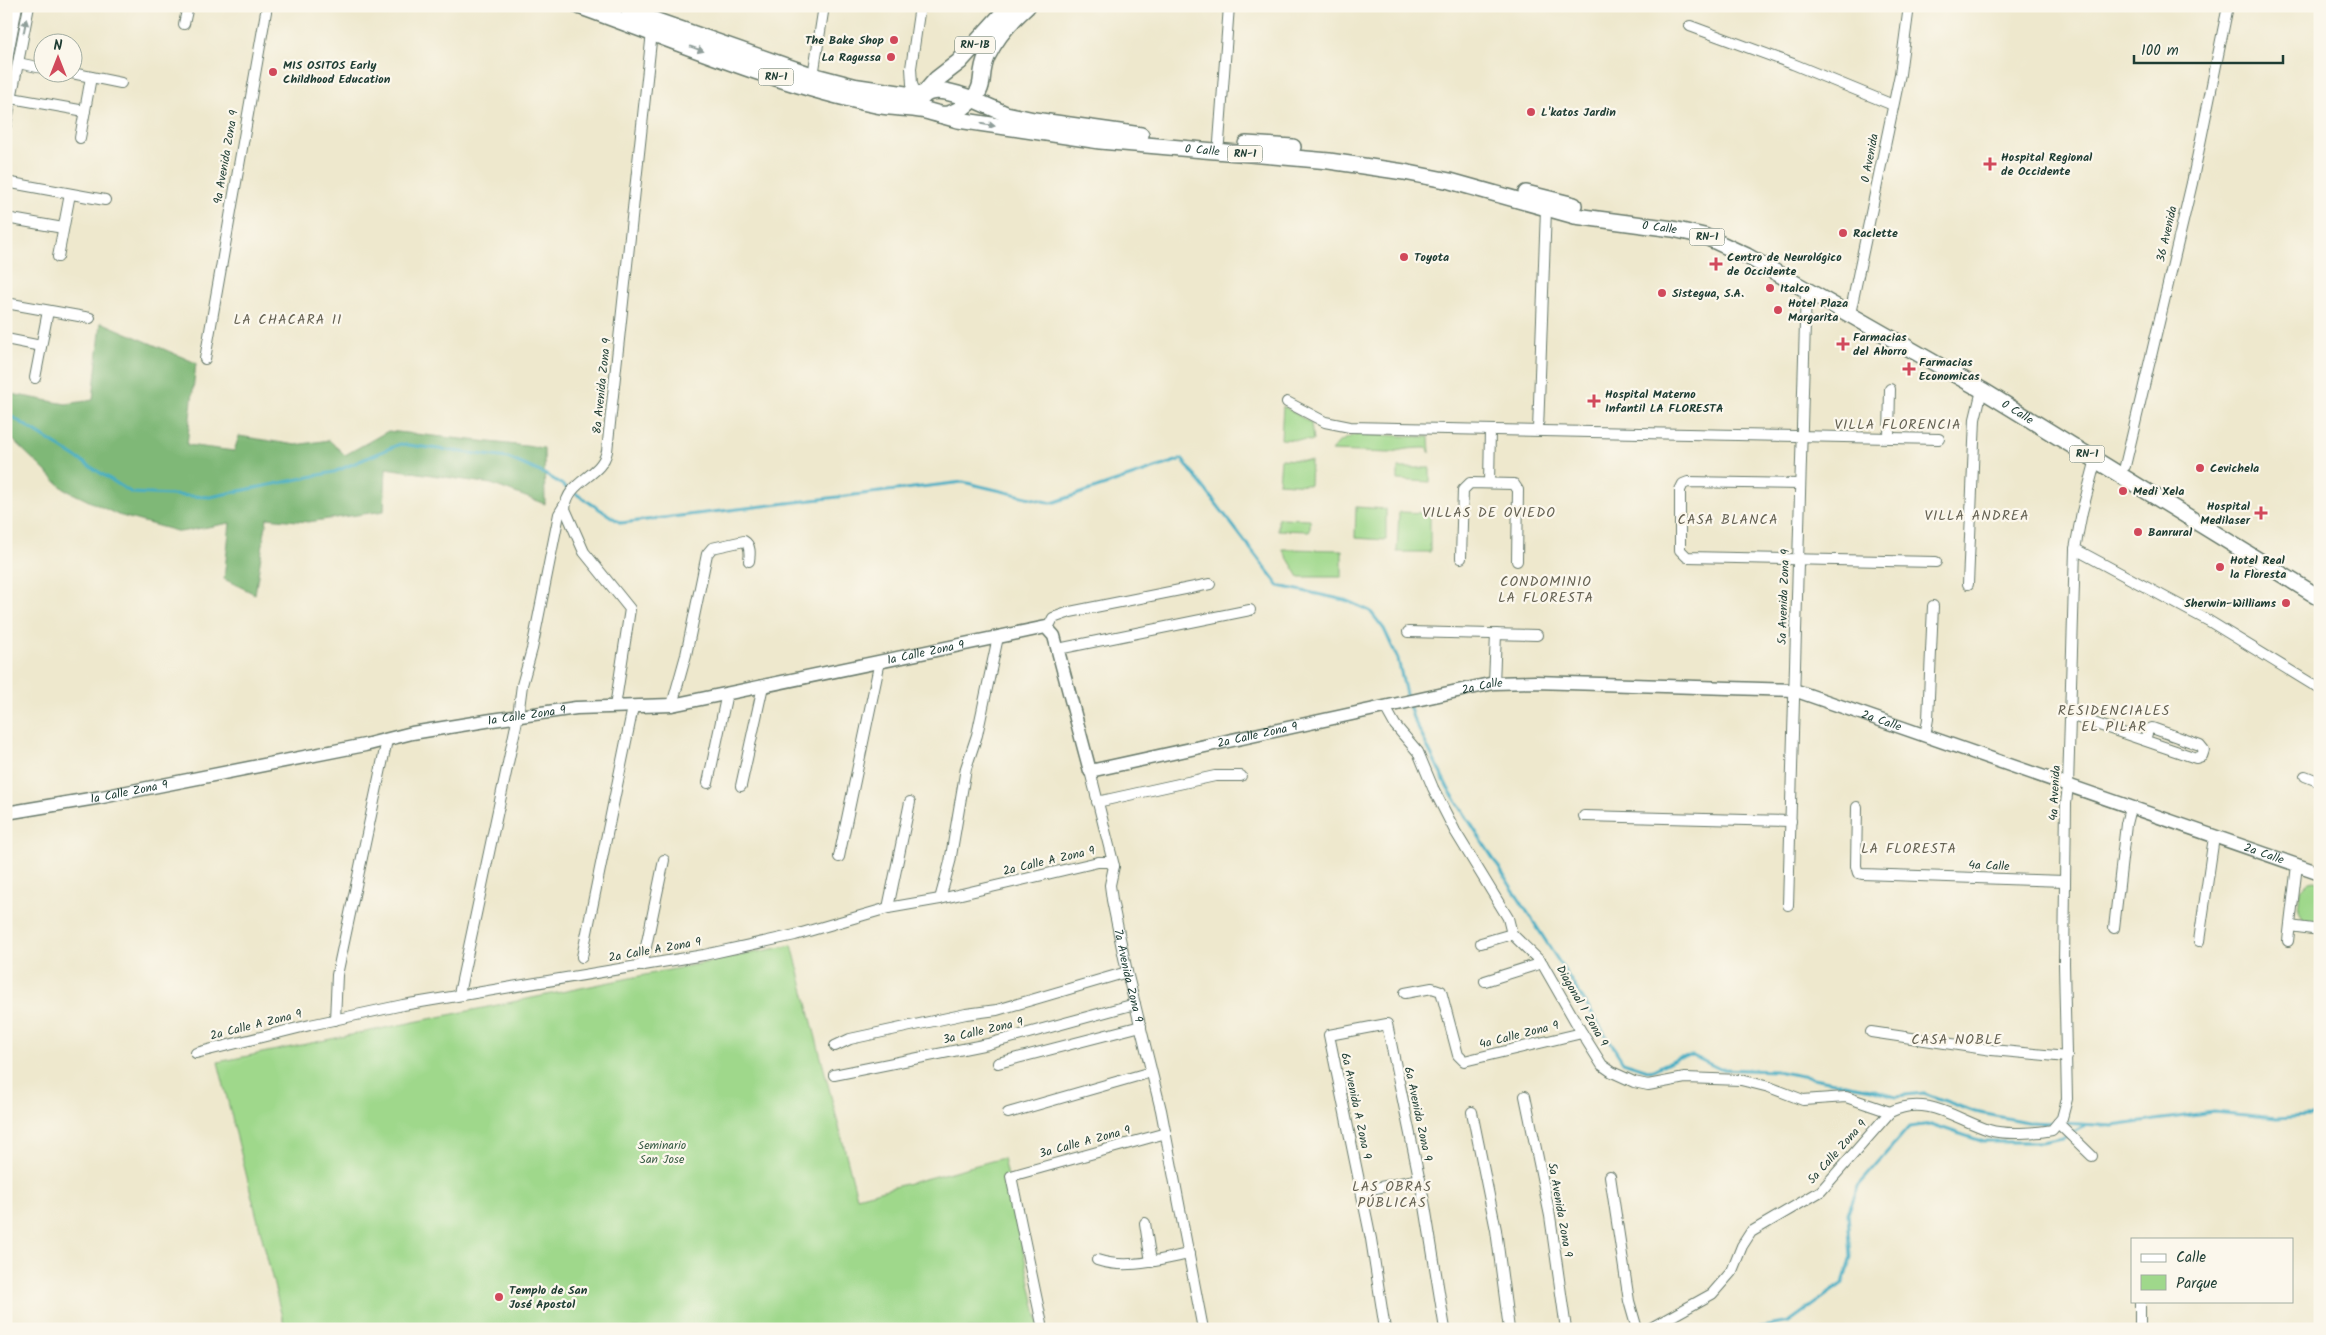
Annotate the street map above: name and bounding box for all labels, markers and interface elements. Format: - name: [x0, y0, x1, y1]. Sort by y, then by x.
- one-way arrow: [22, 17, 30, 33]
- place label: The Bake Shop: [805, 31, 885, 50]
- north arrow: [32, 32, 82, 82]
- scale bar: [2134, 32, 2282, 64]
- marker: The Bake Shop: [888, 34, 900, 46]
- text: N: [54, 35, 63, 57]
- road number: RN-1B: [955, 36, 995, 54]
- text: 100 m: [2141, 39, 2179, 63]
- one-way arrow: [690, 45, 705, 53]
- place label: La Ragussa: [821, 48, 881, 67]
- marker: La Ragussa: [885, 51, 897, 63]
- place label: MIS OSITOS Early Childhood Education: [283, 56, 391, 89]
- marker: MIS OSITOS Early Childhood Education: [267, 66, 279, 78]
- road number: RN-1: [758, 68, 794, 86]
- place label: L'katos Jardin: [1541, 103, 1616, 122]
- marker: L'katos Jardin: [1525, 106, 1537, 118]
- street label: 9a Avenida Zona 9: [208, 108, 244, 206]
- one-way arrow: [980, 121, 996, 129]
- street label: 0 Avenida: [1856, 132, 1884, 184]
- street label: 0 Calle: [1184, 139, 1221, 161]
- road number: RN-1: [1228, 146, 1262, 162]
- place label: Hospital Regional de Occidente: [2001, 148, 2093, 181]
- marker: Hospital Regional de Occidente: [1983, 157, 1997, 171]
- street label: 36 Avenida: [2151, 204, 2183, 264]
- street label: 0 Calle: [1641, 216, 1680, 239]
- place label: Raclette: [1853, 224, 1898, 243]
- marker: Raclette: [1837, 227, 1849, 239]
- road number: RN-1: [1690, 228, 1724, 246]
- place label: Toyota: [1414, 248, 1449, 267]
- place label: Centro de Neurológico de Occidente: [1727, 248, 1842, 281]
- marker: Toyota: [1398, 251, 1410, 263]
- marker: Centro de Neurológico de Occidente: [1709, 257, 1723, 271]
- place label: Italco: [1780, 279, 1810, 298]
- marker: Italco: [1764, 282, 1776, 294]
- place label: Sistegua, S.A.: [1672, 284, 1744, 303]
- marker: Sistegua, S.A.: [1656, 287, 1668, 299]
- place label: Hotel Plaza Margarita: [1788, 294, 1848, 327]
- marker: Hotel Plaza Margarita: [1772, 304, 1784, 316]
- district label: LA CHACARA II: [234, 309, 342, 331]
- place label: Farmacias del Ahorro: [1853, 328, 1908, 361]
- street label: 8a Avenida Zona 9: [587, 337, 617, 435]
- marker: Farmacias del Ahorro: [1837, 338, 1849, 350]
- place label: Farmacias Economicas: [1919, 353, 1980, 386]
- marker: Farmacias Economicas: [1903, 363, 1915, 375]
- place label: Hospital Materno Infantil LA FLORESTA: [1605, 385, 1724, 418]
- marker: Hospital Materno Infantil LA FLORESTA: [1587, 394, 1601, 408]
- street label: 0 Calle: [1998, 395, 2038, 429]
- district label: VILLA FLORENCIA: [1835, 414, 1961, 436]
- road number: RN-1: [2070, 446, 2104, 462]
- place label: Cevichela: [2210, 459, 2259, 478]
- marker: Cevichela: [2194, 462, 2206, 474]
- place label: Medi Xela: [2133, 482, 2184, 501]
- marker: Medi Xela: [2117, 485, 2129, 497]
- place label: Hospital Medilaser: [2200, 497, 2251, 530]
- district label: VILLAS DE OVIEDO: [1422, 502, 1556, 524]
- district label: VILLA ANDREA: [1924, 505, 2030, 527]
- marker: Hospital Medilaser: [2254, 506, 2268, 520]
- district label: CASA BLANCA: [1678, 509, 1778, 531]
- place label: Banrural: [2148, 523, 2193, 542]
- marker: Banrural: [2132, 526, 2144, 538]
- street label: 5a Avenida Zona 9: [1773, 549, 1795, 645]
- place label: Hotel Real la Floresta: [2230, 551, 2286, 584]
- marker: Hotel Real la Floresta: [2214, 561, 2226, 573]
- district label: CONDOMINIO LA FLORESTA: [1498, 571, 1594, 609]
- place label: Sherwin-Williams: [2184, 594, 2276, 613]
- marker: Sherwin-Williams: [2280, 597, 2292, 609]
- street label: 1a Calle Zona 9: [885, 635, 966, 669]
- street label: 2a Calle: [1460, 673, 1503, 699]
- street label: 1a Calle Zona 9: [486, 700, 567, 730]
- district label: RESIDENCIALES EL PILAR: [2058, 700, 2170, 738]
- street label: 2a Calle: [1859, 705, 1905, 736]
- street label: 2a Calle Zona 9: [1215, 716, 1300, 753]
- street label: 4a Avenida: [2044, 764, 2066, 821]
- street label: 1a Calle Zona 9: [89, 775, 170, 808]
- district label: LA FLORESTA: [1861, 838, 1957, 860]
- street label: 2a Calle: [2241, 838, 2287, 870]
- street label: 2a Calle A Zona 9: [1001, 841, 1097, 881]
- street label: 4a Calle: [1968, 856, 2010, 876]
- street label: 7a Avenida Zona 9: [1109, 927, 1149, 1024]
- street label: 2a Calle A Zona 9: [607, 932, 703, 968]
- street label: Diagonal 1 Zona 9: [1551, 962, 1613, 1050]
- street label: 2a Calle A Zona 9: [208, 1004, 304, 1046]
- street label: 3a Calle Zona 9: [941, 1013, 1025, 1049]
- street label: 4a Calle Zona 9: [1477, 1016, 1561, 1054]
- district label: CASA NOBLE: [1911, 1029, 2003, 1051]
- street label: 6a Avenida A Zona 9: [1335, 1051, 1377, 1161]
- street label: 6a Avenida Zona 9: [1399, 1065, 1437, 1163]
- street label: 5a Calle Zona 9: [1803, 1115, 1871, 1189]
- street label: 3a Calle A Zona 9: [1037, 1121, 1133, 1163]
- park label: Seminario San Jose: [638, 1136, 686, 1169]
- street label: 5a Avenida Zona 9: [1542, 1161, 1578, 1259]
- district label: LAS OBRAS PÚBLICAS: [1352, 1176, 1432, 1214]
- legend: [2131, 1238, 2294, 1302]
- text: Calle: [2176, 1246, 2206, 1270]
- text: Parque: [2176, 1272, 2217, 1296]
- place label: Templo de San José Apostol: [509, 1281, 588, 1314]
- marker: Templo de San José Apostol: [493, 1291, 505, 1303]

